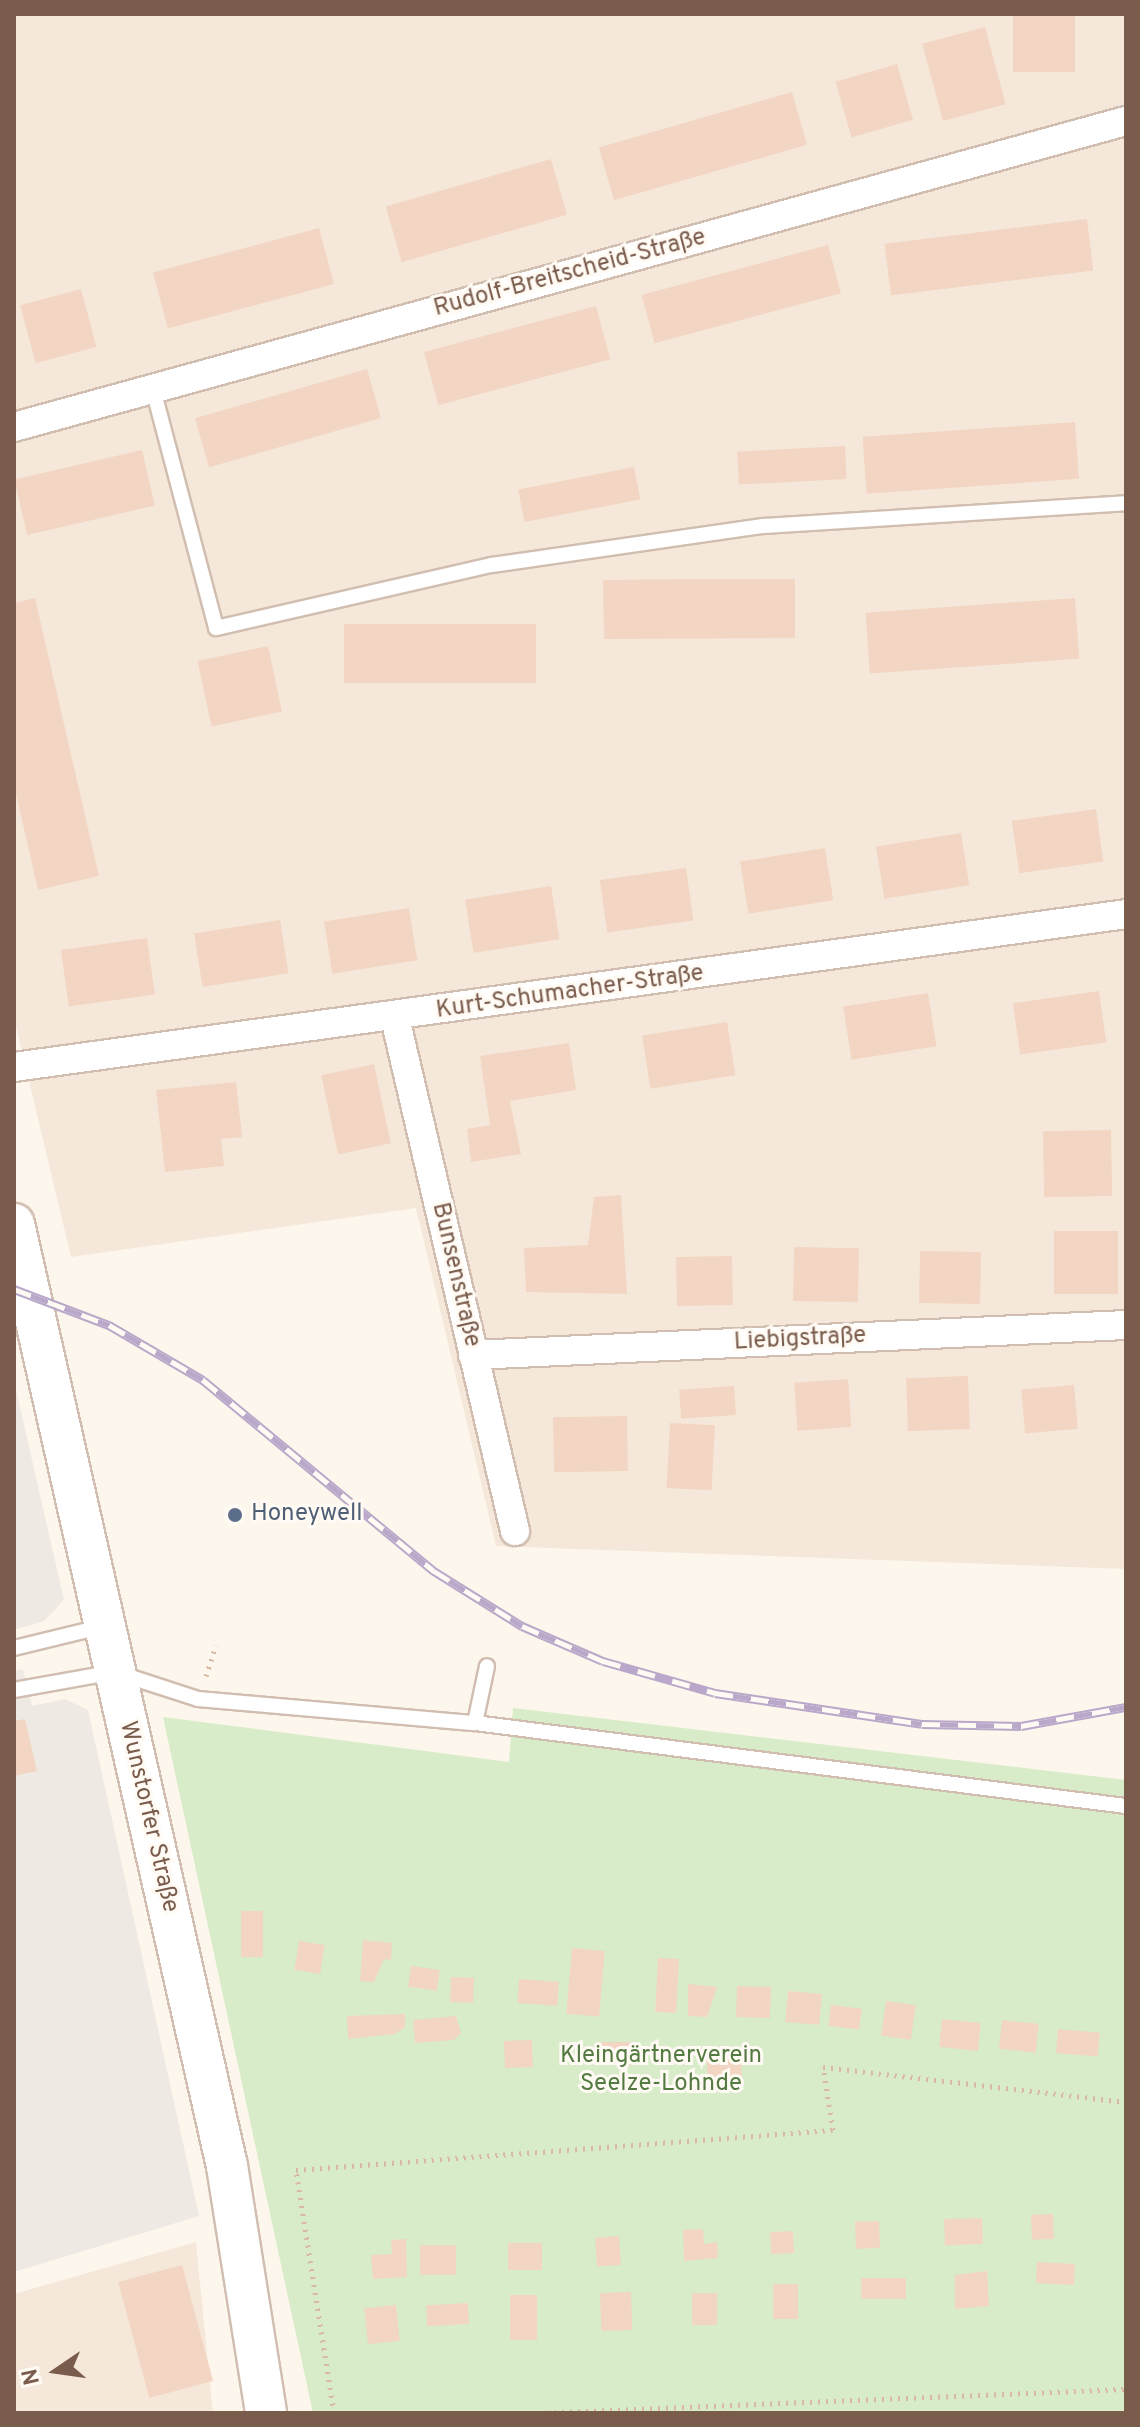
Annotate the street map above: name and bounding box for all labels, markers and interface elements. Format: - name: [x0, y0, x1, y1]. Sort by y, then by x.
- street label: Rudolf-Breitscheid-Straße: [431, 224, 709, 324]
- street label: Kurt-Schumacher-Straße: [434, 960, 706, 1026]
- street label: Bunsenstraße: [424, 1200, 486, 1350]
- street label: Liebigstraße: [733, 1322, 867, 1358]
- place label: Honeywell: [251, 1501, 363, 1529]
- marker: Honeywell: [226, 1506, 244, 1524]
- street label: Wunstorfer Straße: [112, 1719, 184, 1915]
- park label: Kleingärtnerverein Seelze-Lohnde: [560, 2043, 762, 2099]
- north arrow: [16, 2331, 96, 2411]
- text: N: [17, 2366, 47, 2387]

